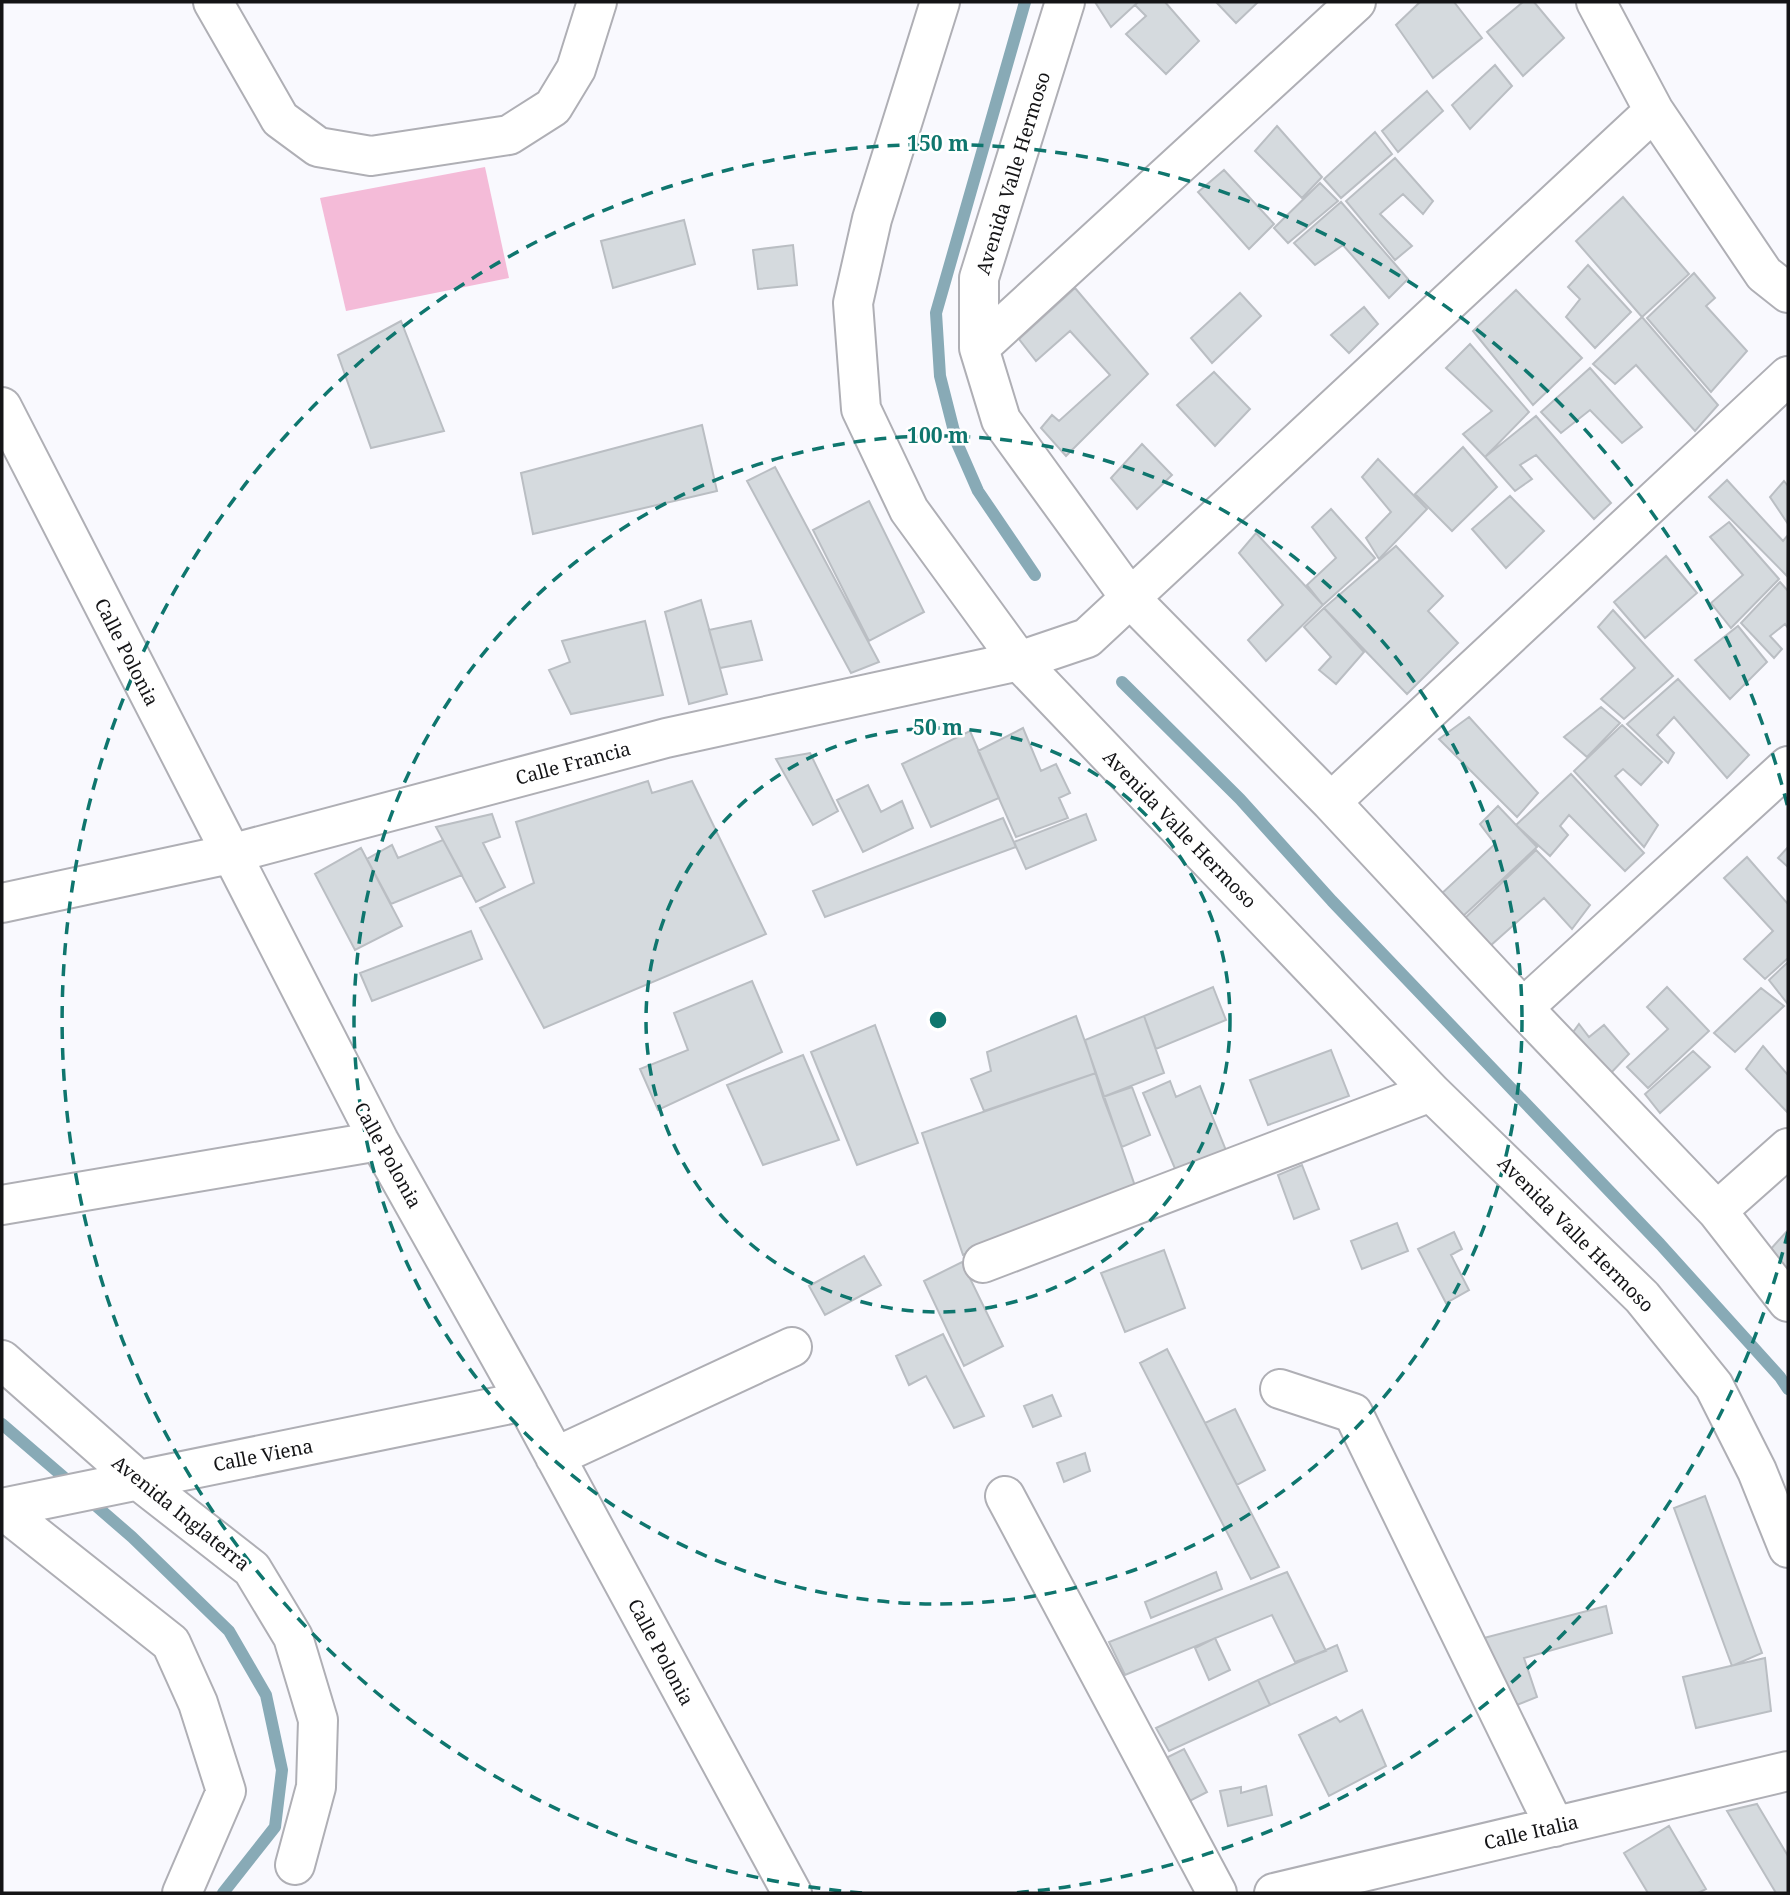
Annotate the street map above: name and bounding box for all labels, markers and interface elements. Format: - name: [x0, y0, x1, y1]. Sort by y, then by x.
- street label: Avenida Valle Hermoso: [970, 68, 1056, 278]
- text: 150 m: [907, 129, 969, 157]
- text: 100 m: [907, 421, 969, 449]
- street label: Calle Polonia: [89, 594, 165, 710]
- text: 50 m: [913, 713, 963, 741]
- street label: Calle Francia: [513, 735, 633, 791]
- street label: Avenida Valle Hermoso: [1097, 744, 1263, 914]
- centre of rings: [926, 1008, 950, 1032]
- street label: Calle Polonia: [348, 1097, 428, 1213]
- street label: Avenida Valle Hermoso: [1492, 1150, 1660, 1318]
- street label: Calle Viena: [211, 1433, 315, 1477]
- street label: Avenida Inglaterra: [107, 1449, 255, 1577]
- street label: Calle Polonia: [622, 1594, 700, 1710]
- street label: Calle Italia: [1481, 1809, 1581, 1855]

